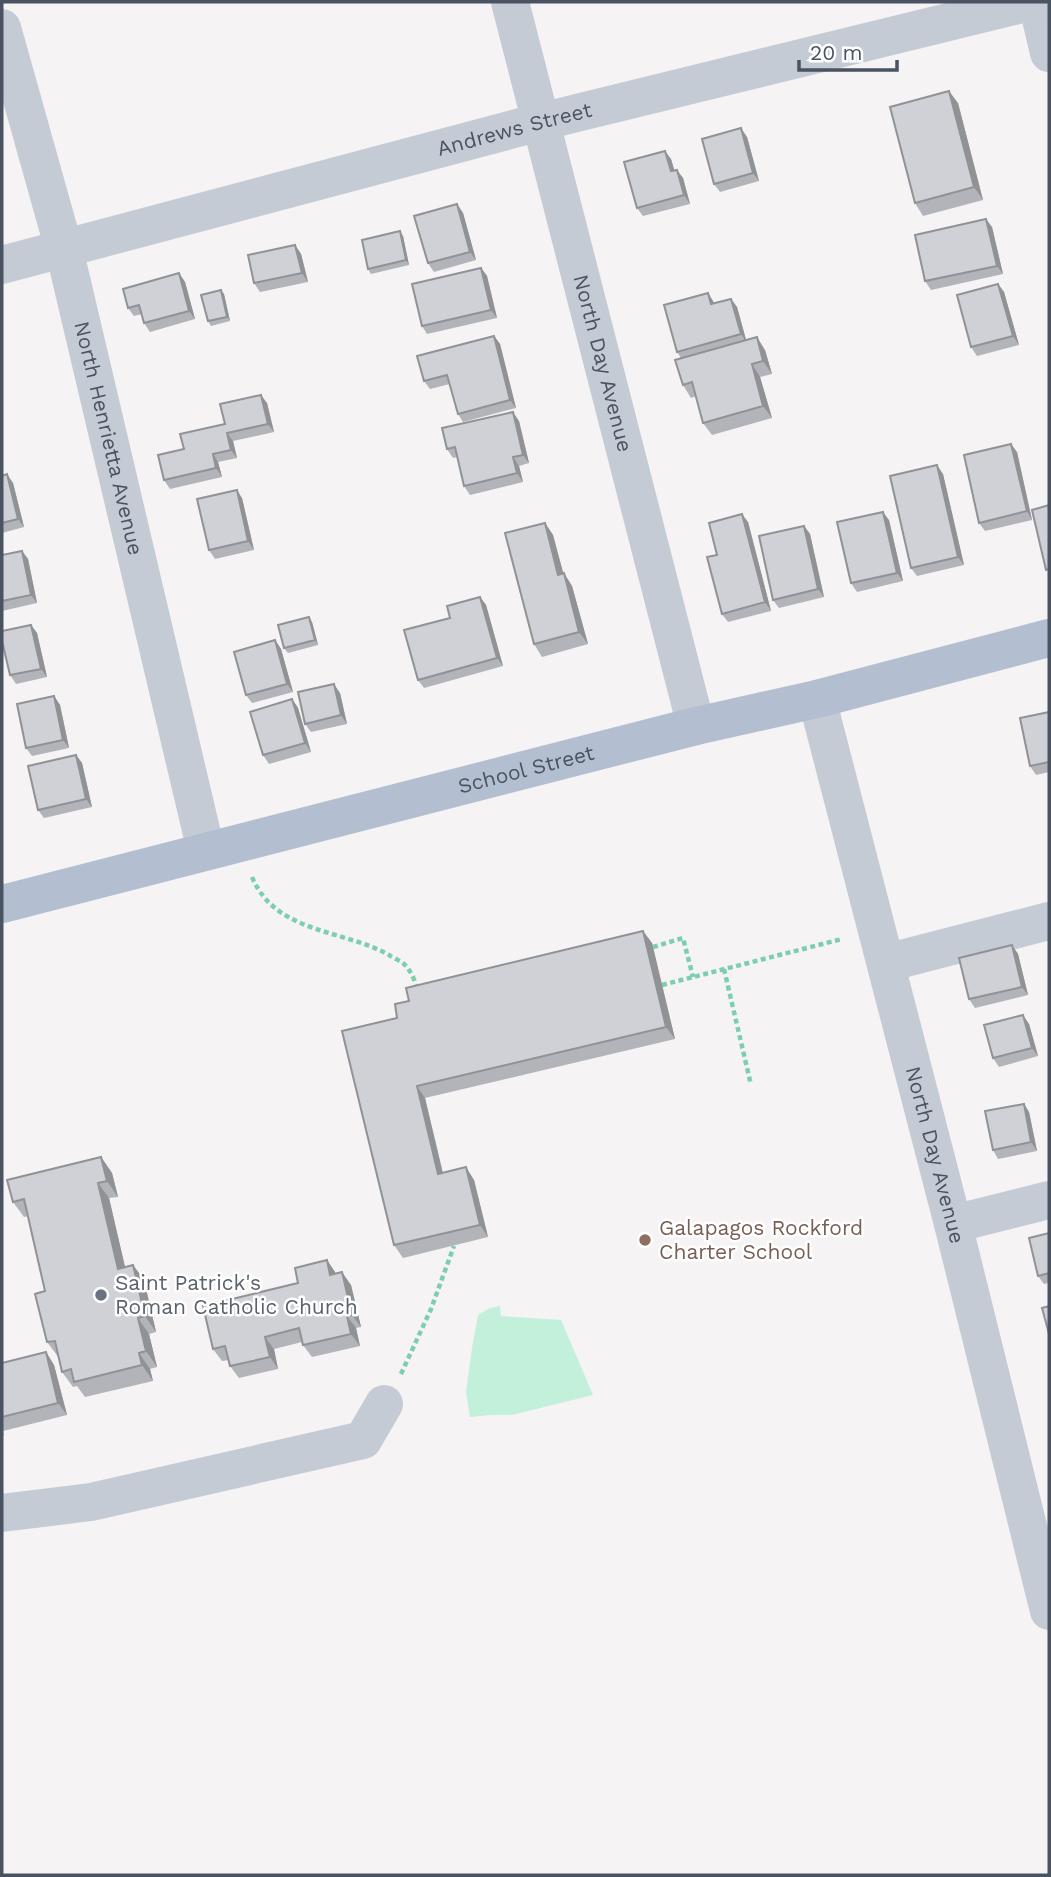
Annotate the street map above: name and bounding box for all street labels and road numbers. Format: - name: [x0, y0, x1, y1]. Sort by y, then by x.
- street label: Andrews Street: [434, 97, 594, 161]
- street label: North Day Avenue: [569, 272, 638, 454]
- street label: North Henrietta Avenue: [69, 319, 149, 558]
- street label: School Street: [455, 740, 597, 799]
- street label: North Day Avenue: [901, 1064, 970, 1246]

